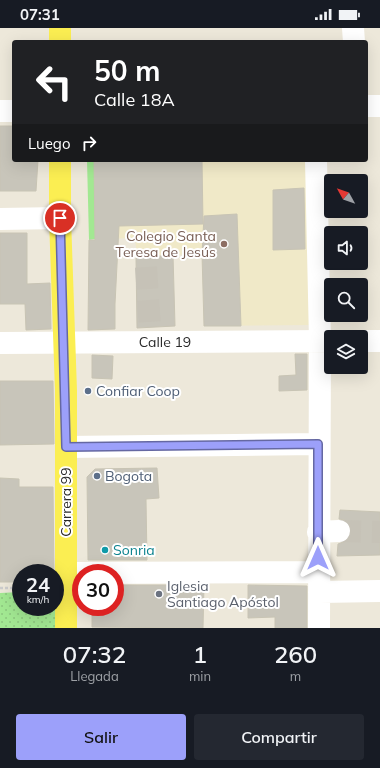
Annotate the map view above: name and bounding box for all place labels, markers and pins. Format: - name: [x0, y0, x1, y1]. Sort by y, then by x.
- pin: [43, 201, 77, 235]
- place label: Colegio Santa Teresa de Jesús: [116, 227, 216, 261]
- marker: Colegio Santa Teresa de Jesús: [219, 239, 229, 249]
- place label: Confiar Coop: [96, 382, 180, 400]
- marker: Confiar Coop: [83, 386, 93, 396]
- place label: Bogota: [105, 467, 152, 485]
- marker: Bogota: [92, 471, 102, 481]
- place label: Sonria: [113, 541, 155, 559]
- marker: Sonria: [100, 545, 110, 555]
- place label: Iglesia Santiago Apóstol: [167, 577, 279, 611]
- marker: Iglesia Santiago Apóstol: [154, 589, 164, 599]

